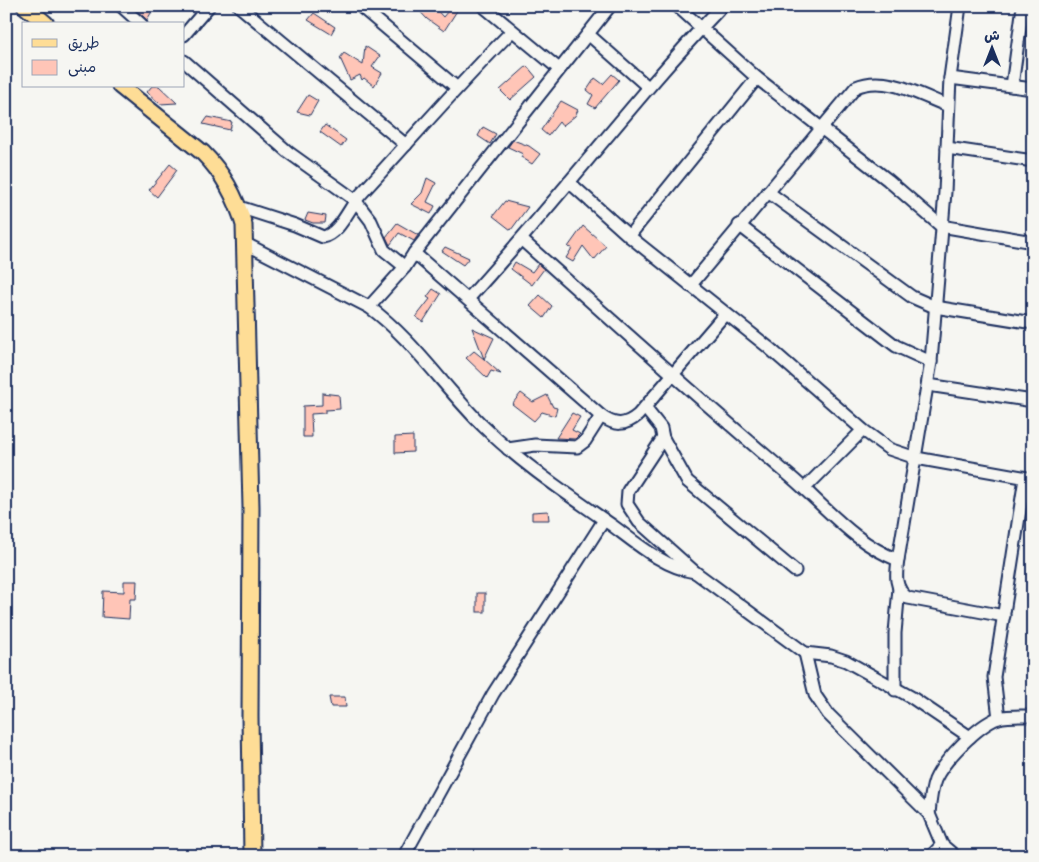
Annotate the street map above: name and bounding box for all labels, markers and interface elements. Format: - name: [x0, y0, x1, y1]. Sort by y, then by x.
- legend: [22, 22, 185, 88]
- north arrow: [966, 22, 1016, 72]
- text: ش: [984, 25, 1000, 44]
- text: طريق: [68, 32, 100, 53]
- text: مبنى: [68, 56, 96, 77]

